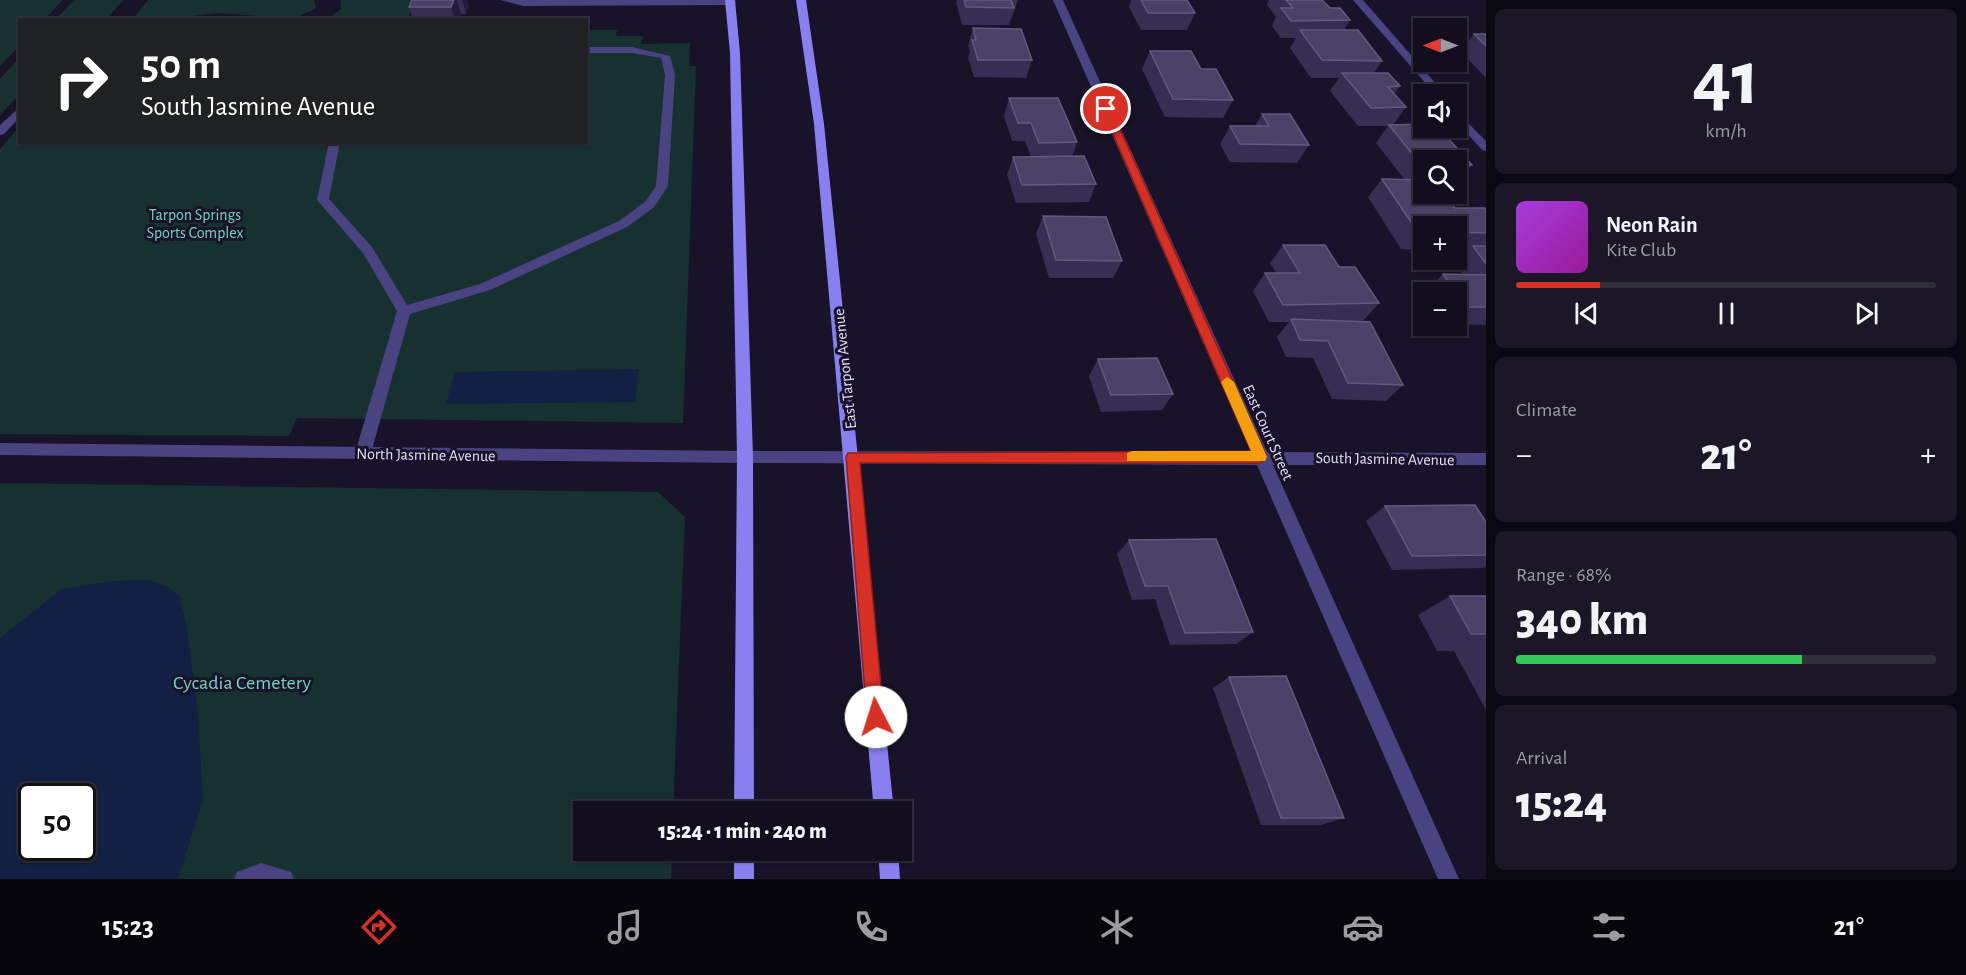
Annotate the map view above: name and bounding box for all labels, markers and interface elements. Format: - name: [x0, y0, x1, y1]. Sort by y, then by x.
- north arrow: [1413, 18, 1467, 72]
- map controls: [1413, 18, 1467, 336]
- text: 41: [1692, 41, 1760, 119]
- icon: right: [42, 42, 120, 120]
- text: 50 m: [141, 44, 221, 86]
- pin: [1080, 83, 1131, 134]
- button: sound: [1413, 84, 1467, 138]
- icon: arrive: [1089, 92, 1122, 125]
- text: South Jasmine Avenue: [141, 93, 375, 120]
- text: km/h: [1705, 121, 1747, 141]
- button: search: [1413, 150, 1467, 204]
- park label: Tarpon Springs Sports Complex: [146, 207, 244, 241]
- text: Neon Rain: [1606, 214, 1698, 236]
- button: +: [1413, 216, 1467, 270]
- text: Kite Club: [1606, 240, 1676, 260]
- button: −: [1413, 282, 1467, 336]
- icon: previous: [1570, 297, 1603, 330]
- icon: pause: [1710, 297, 1743, 330]
- icon: next: [1850, 297, 1883, 330]
- street label: East Tarpon Avenue: [831, 308, 859, 430]
- street label: East Court Street: [1240, 382, 1296, 483]
- text: Climate: [1516, 400, 1577, 420]
- text: 21°: [1700, 433, 1752, 478]
- text: −: [1516, 439, 1532, 472]
- text: +: [1920, 439, 1936, 472]
- street label: North Jasmine Avenue: [356, 446, 496, 464]
- street label: South Jasmine Avenue: [1315, 450, 1455, 468]
- text: Range · 68%: [1516, 565, 1612, 585]
- text: 340 km: [1516, 598, 1648, 643]
- park label: Cycadia Cemetery: [173, 673, 311, 693]
- position arrow: [844, 685, 908, 749]
- text: Arrival: [1516, 748, 1567, 768]
- text: 15:24: [1516, 781, 1607, 826]
- speed limit sign: 50: [18, 783, 96, 861]
- text: 15:24 · 1 min · 240 m: [658, 820, 827, 842]
- icon: directions: [358, 906, 400, 948]
- icon: music: [604, 906, 646, 948]
- icon: phone: [850, 906, 892, 948]
- icon: climate: [1096, 906, 1138, 948]
- icon: car: [1342, 906, 1384, 948]
- icon: filters: [1588, 906, 1630, 948]
- text: 15:23: [102, 913, 154, 940]
- text: 21°: [1834, 913, 1864, 940]

